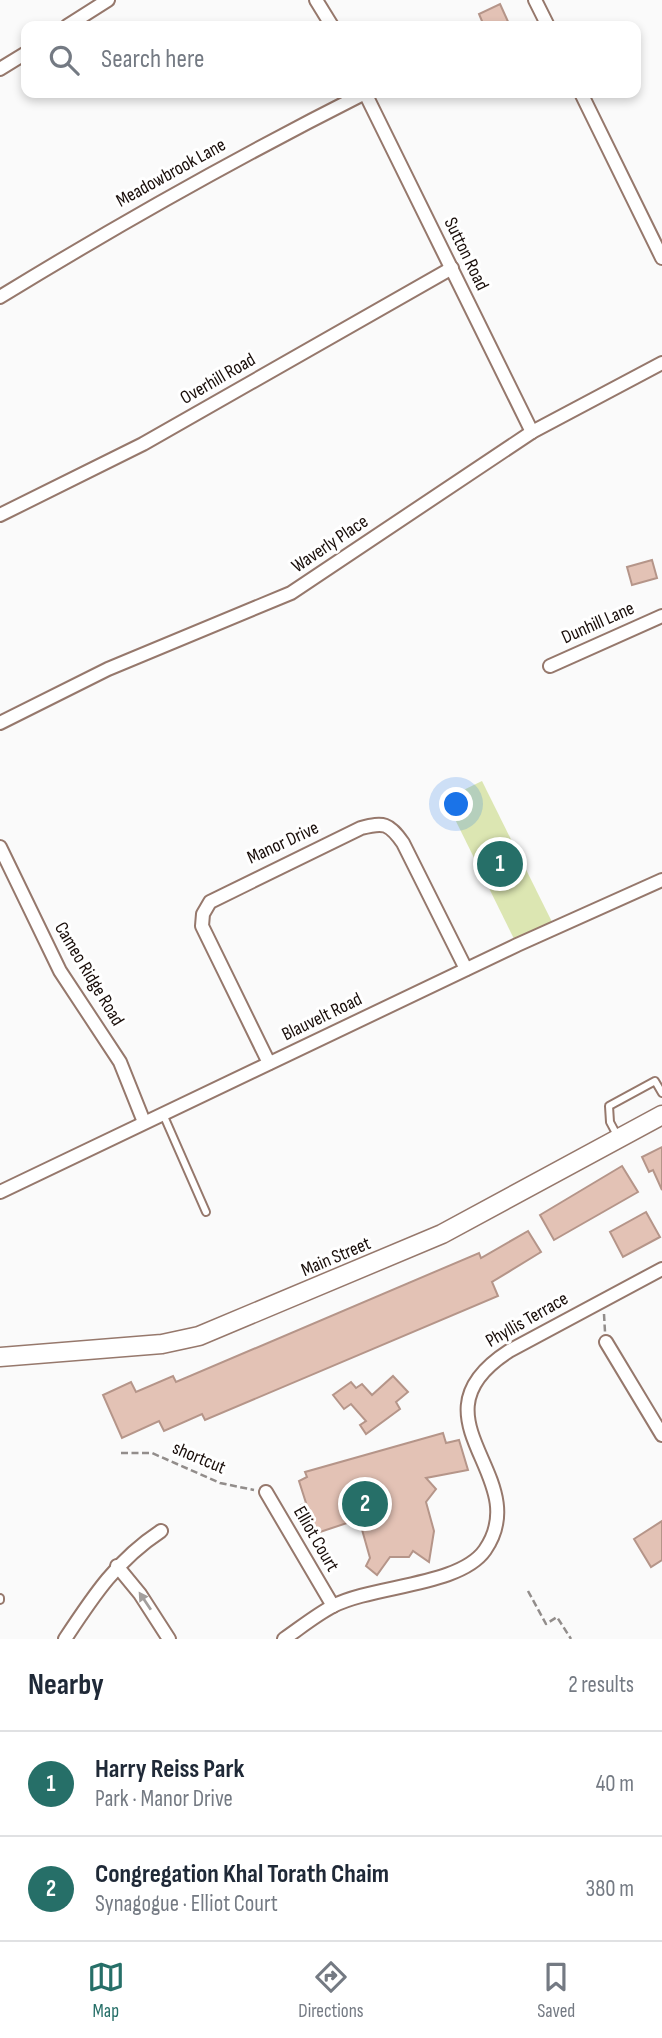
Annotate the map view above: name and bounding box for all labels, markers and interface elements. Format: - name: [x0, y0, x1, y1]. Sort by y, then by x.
- search box: [21, 21, 641, 98]
- icon: search: [45, 41, 83, 79]
- text: Search here: [101, 44, 204, 75]
- street label: Meadowbrook Lane: [112, 133, 230, 213]
- street label: Sutton Road: [439, 214, 493, 294]
- street label: Overhill Road: [176, 348, 260, 410]
- street label: Waverly Place: [287, 510, 373, 578]
- street label: Dunhill Lane: [558, 597, 638, 649]
- your location: [439, 787, 473, 821]
- street label: Manor Drive: [244, 816, 322, 870]
- pin: 1: [477, 838, 523, 890]
- street label: Cameo Ridge Road: [49, 918, 129, 1030]
- street label: Blauvelt Road: [278, 988, 366, 1046]
- street label: Main Street: [298, 1232, 374, 1282]
- street label: Phyllis Terrace: [482, 1287, 572, 1353]
- street label: shortcut: [169, 1437, 229, 1480]
- pin: 2: [342, 1478, 388, 1530]
- street label: Elliot Court: [288, 1502, 344, 1576]
- one-way arrow: [138, 1592, 152, 1610]
- text: Nearby: [28, 1667, 104, 1703]
- text: 2 results: [568, 1671, 634, 1699]
- text: Harry Reiss Park: [95, 1754, 244, 1785]
- text: 1: [46, 1770, 56, 1798]
- text: 40 m: [596, 1770, 634, 1798]
- text: Park · Manor Drive: [95, 1785, 233, 1813]
- text: Congregation Khal Torath Chaim: [95, 1859, 389, 1890]
- text: 2: [46, 1875, 56, 1903]
- text: 380 m: [586, 1875, 634, 1903]
- text: Synagogue · Elliot Court: [95, 1890, 278, 1918]
- tab: Map: [87, 1958, 125, 2023]
- tab: Directions: [298, 1958, 364, 2023]
- tab: Saved: [537, 1958, 575, 2023]

